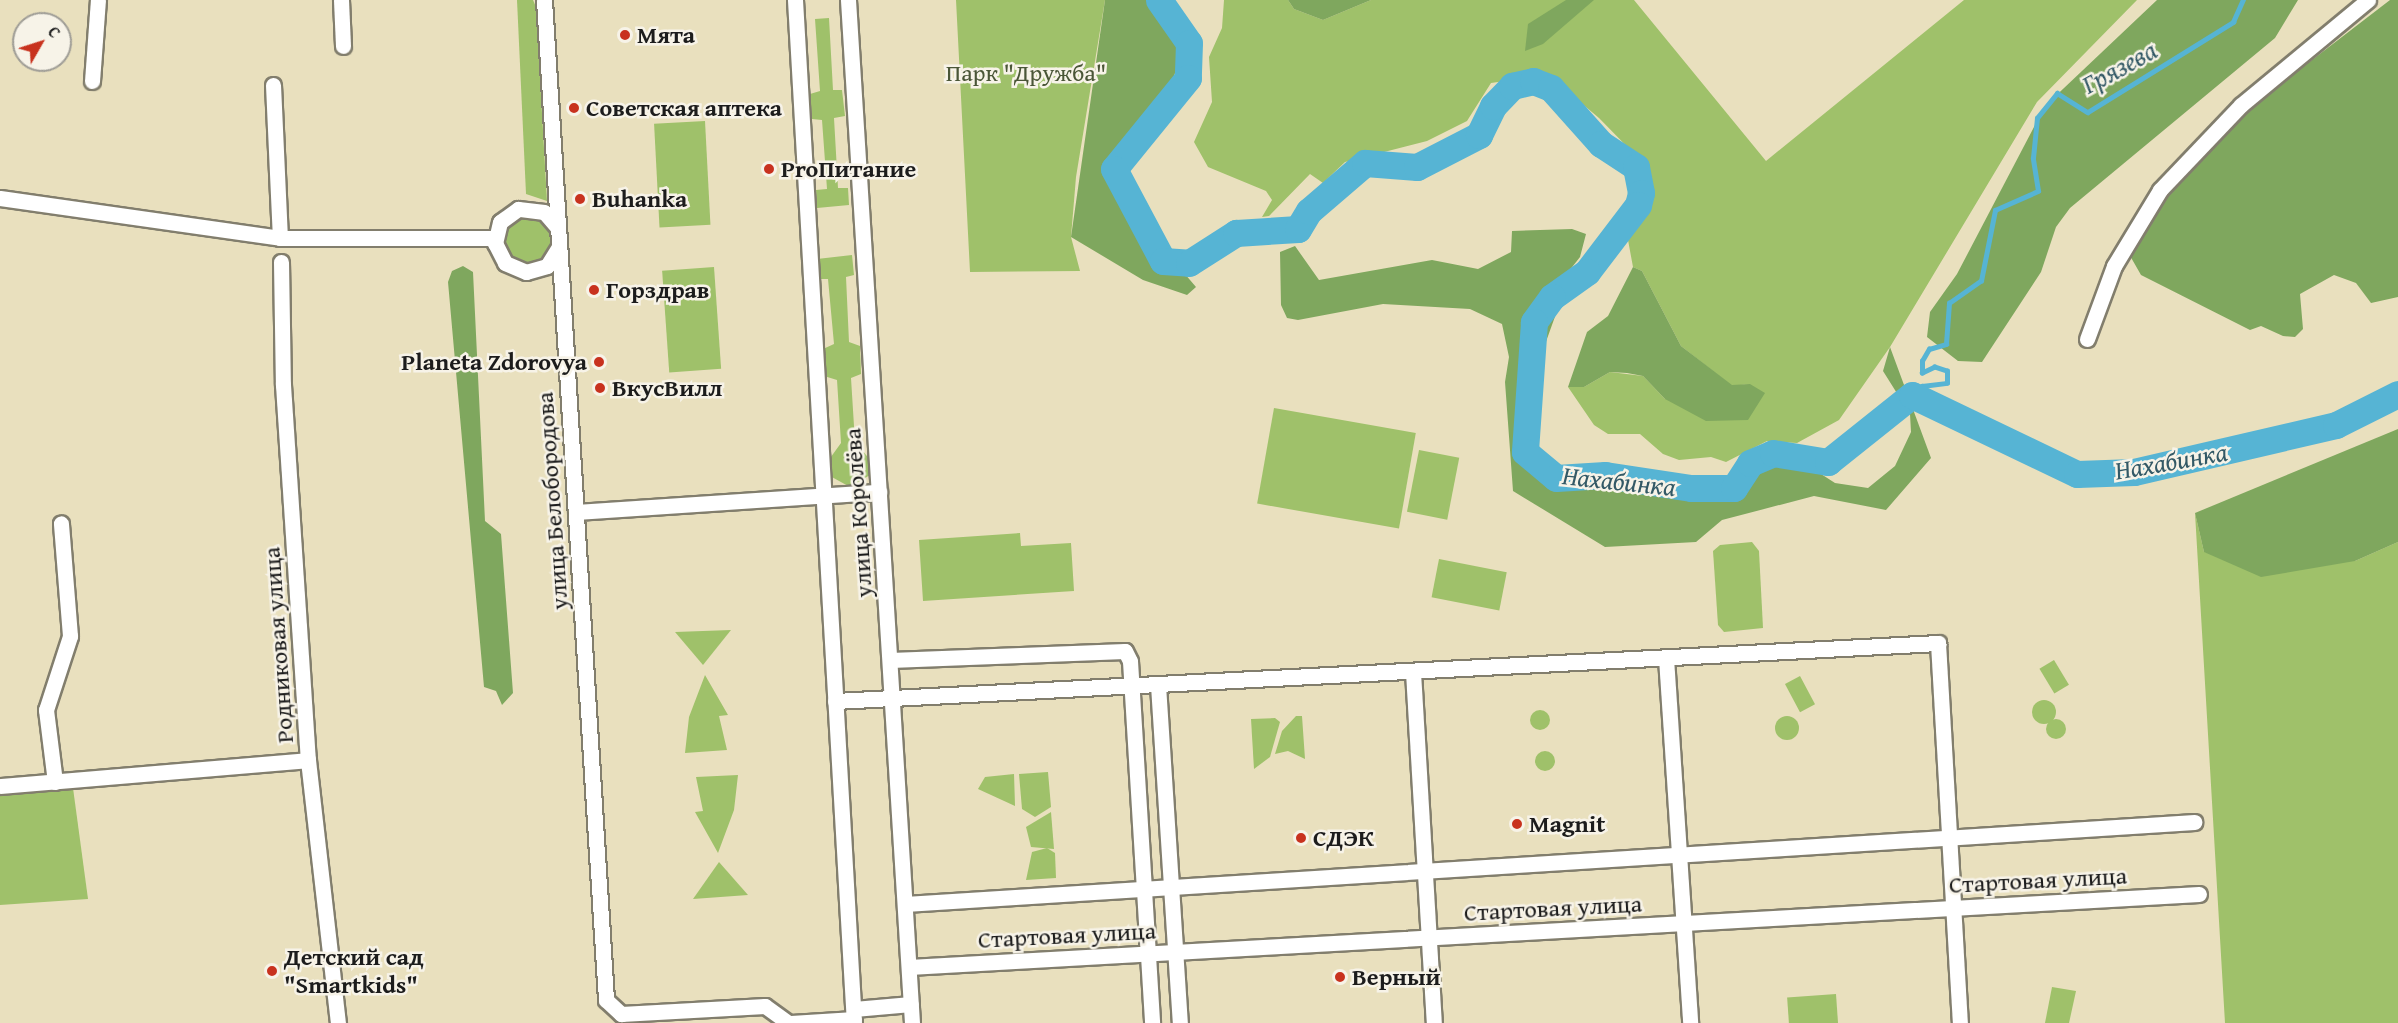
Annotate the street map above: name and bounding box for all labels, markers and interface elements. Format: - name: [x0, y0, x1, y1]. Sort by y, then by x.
- north arrow: [12, 12, 72, 72]
- text: С: [42, 21, 67, 43]
- place label: Мята: [637, 21, 695, 49]
- marker: Мята: [618, 28, 632, 42]
- water label: Грязева: [2076, 34, 2162, 100]
- park label: Парк "Дружба": [946, 59, 1106, 87]
- place label: Советская аптека: [586, 94, 782, 122]
- marker: Советская аптека: [567, 101, 581, 115]
- place label: ProПитание: [781, 155, 916, 183]
- marker: ProПитание: [762, 162, 776, 176]
- place label: Buhanka: [592, 185, 687, 213]
- marker: Buhanka: [573, 192, 587, 206]
- place label: Горздрав: [606, 276, 709, 304]
- marker: Горздрав: [587, 283, 601, 297]
- place label: Planeta Zdorovya: [401, 348, 587, 376]
- marker: Planeta Zdorovya: [592, 355, 606, 369]
- place label: ВкусВилл: [612, 374, 722, 402]
- marker: ВкусВилл: [593, 381, 607, 395]
- street label: улица Белобородова: [530, 391, 574, 611]
- street label: улица Королёва: [838, 427, 878, 599]
- water label: Нахабинка: [2112, 436, 2230, 486]
- water label: Нахабинка: [1561, 460, 1677, 502]
- street label: Родниковая улица: [257, 546, 299, 744]
- place label: Magnit: [1529, 810, 1605, 838]
- marker: Magnit: [1510, 817, 1524, 831]
- place label: СДЭК: [1313, 824, 1374, 852]
- marker: СДЭК: [1294, 831, 1308, 845]
- street label: Стартовая улица: [1948, 861, 2128, 899]
- street label: Стартовая улица: [1463, 889, 1643, 927]
- street label: Стартовая улица: [977, 916, 1157, 954]
- place label: Детский сад "Smartkids": [284, 943, 424, 999]
- place label: Верный: [1352, 963, 1441, 991]
- marker: Детский сад "Smartkids": [265, 964, 279, 978]
- marker: Верный: [1333, 970, 1347, 984]

